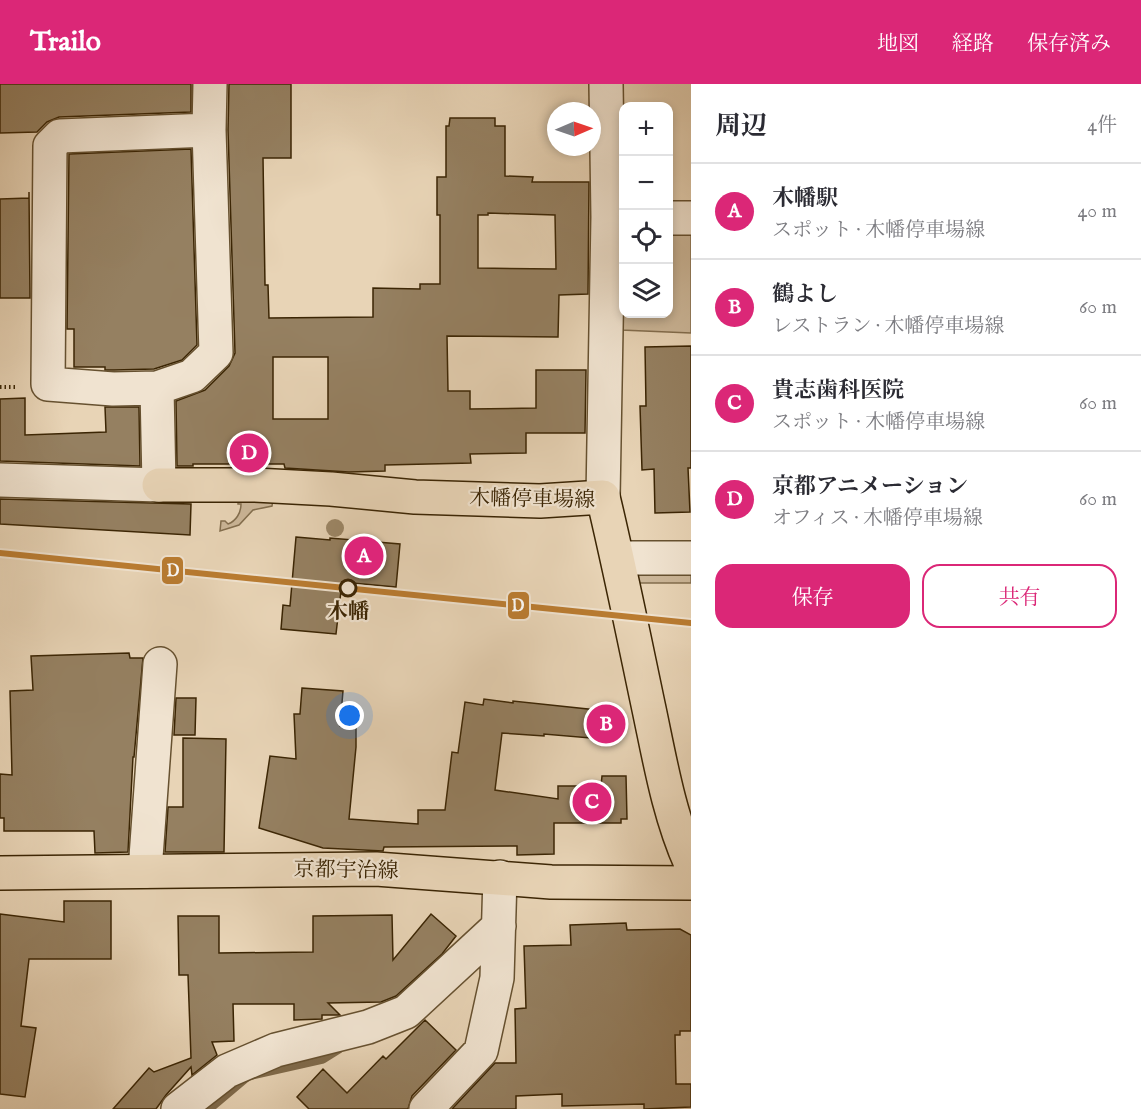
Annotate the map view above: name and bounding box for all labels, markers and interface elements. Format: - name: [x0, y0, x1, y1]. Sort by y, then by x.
- text: Trailo: [30, 25, 101, 60]
- text: 地図: [877, 31, 919, 58]
- text: 経路: [952, 31, 994, 58]
- text: 保存済み: [1027, 31, 1111, 58]
- north arrow: [547, 102, 601, 156]
- map controls: [619, 102, 673, 318]
- button: +: [619, 102, 673, 156]
- text: 周辺: [715, 110, 767, 143]
- text: 4件: [1087, 113, 1117, 138]
- button: −: [619, 156, 673, 210]
- text: 木幡駅: [772, 185, 838, 213]
- text: A: [728, 199, 741, 224]
- text: 40 m: [1078, 199, 1117, 224]
- button: locate: [619, 210, 673, 264]
- text: スポット · 木幡停車場線: [772, 218, 985, 243]
- button: layers: [619, 264, 673, 318]
- text: 鶴よし: [772, 281, 838, 309]
- text: B: [728, 295, 741, 320]
- text: 60 m: [1079, 295, 1117, 320]
- text: レストラン · 木幡停車場線: [772, 314, 1005, 339]
- text: 貴志歯科医院: [772, 377, 904, 405]
- text: C: [727, 391, 742, 416]
- text: 60 m: [1079, 391, 1117, 416]
- text: スポット · 木幡停車場線: [772, 410, 985, 435]
- pin: D: [230, 430, 268, 476]
- text: 京都アニメーション: [772, 473, 968, 501]
- street label: 木幡停車場線: [469, 485, 595, 515]
- text: D: [726, 487, 743, 512]
- text: 60 m: [1079, 487, 1117, 512]
- text: オフィス · 木幡停車場線: [772, 506, 983, 531]
- pin: A: [344, 534, 384, 578]
- line badge: D: [161, 556, 184, 585]
- text: D: [167, 562, 180, 582]
- button: 保存: [715, 564, 910, 628]
- button: 共有: [922, 564, 1117, 628]
- marker: 木幡: [339, 579, 357, 597]
- line badge: D: [507, 591, 530, 620]
- text: D: [512, 597, 525, 617]
- place label: 木幡: [327, 599, 369, 626]
- your location: [335, 701, 364, 730]
- pin: B: [586, 702, 626, 746]
- pin: C: [572, 780, 612, 824]
- street label: 京都宇治線: [293, 857, 399, 885]

